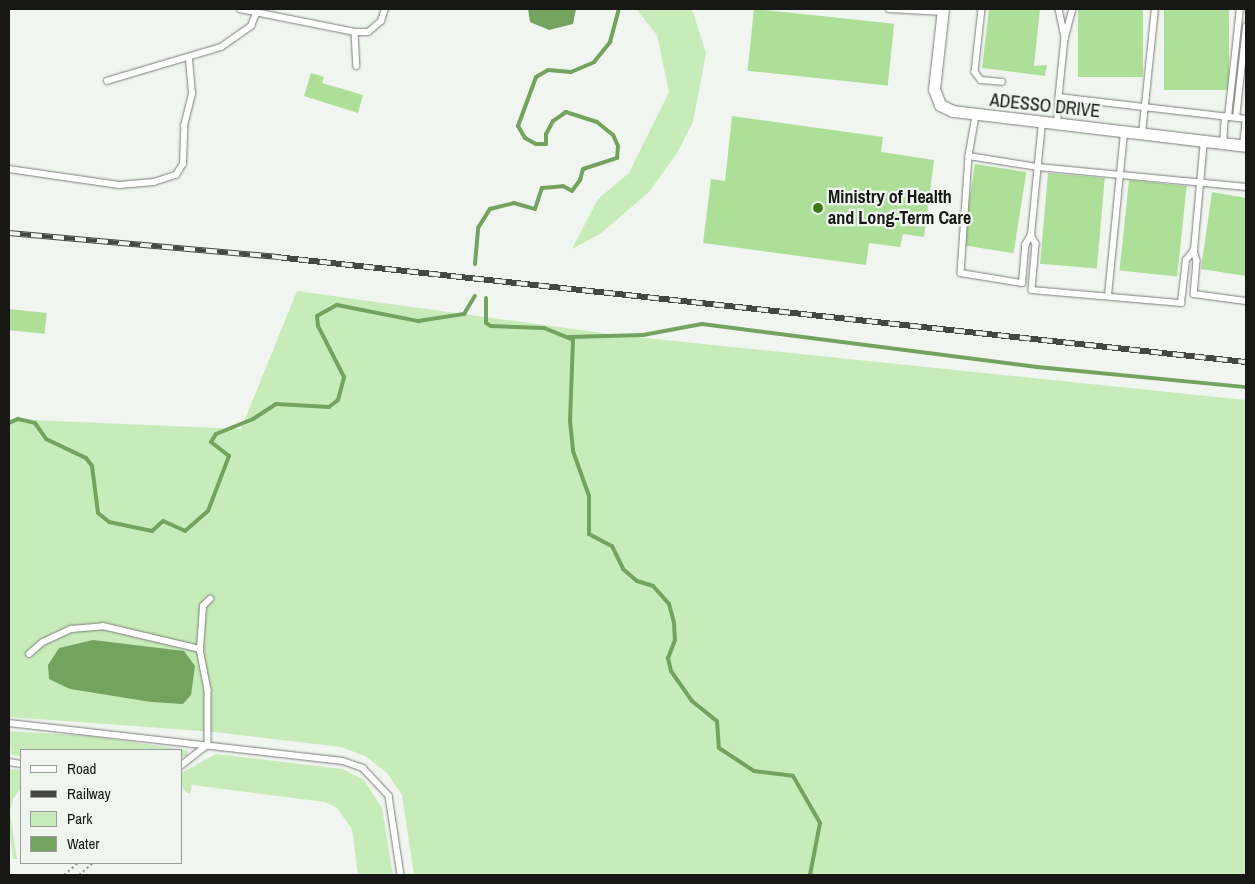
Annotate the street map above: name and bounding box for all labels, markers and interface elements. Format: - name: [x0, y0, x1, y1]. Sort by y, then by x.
- street label: ADESSO DRIVE: [989, 89, 1101, 123]
- place label: Ministry of Health and Long-Term Care: [828, 187, 971, 230]
- marker: Ministry of Health and Long-Term Care: [812, 202, 824, 214]
- legend: [20, 749, 182, 864]
- text: Road: [67, 758, 96, 779]
- text: Railway: [67, 783, 111, 804]
- text: Park: [67, 808, 92, 829]
- text: Water: [67, 833, 99, 854]

